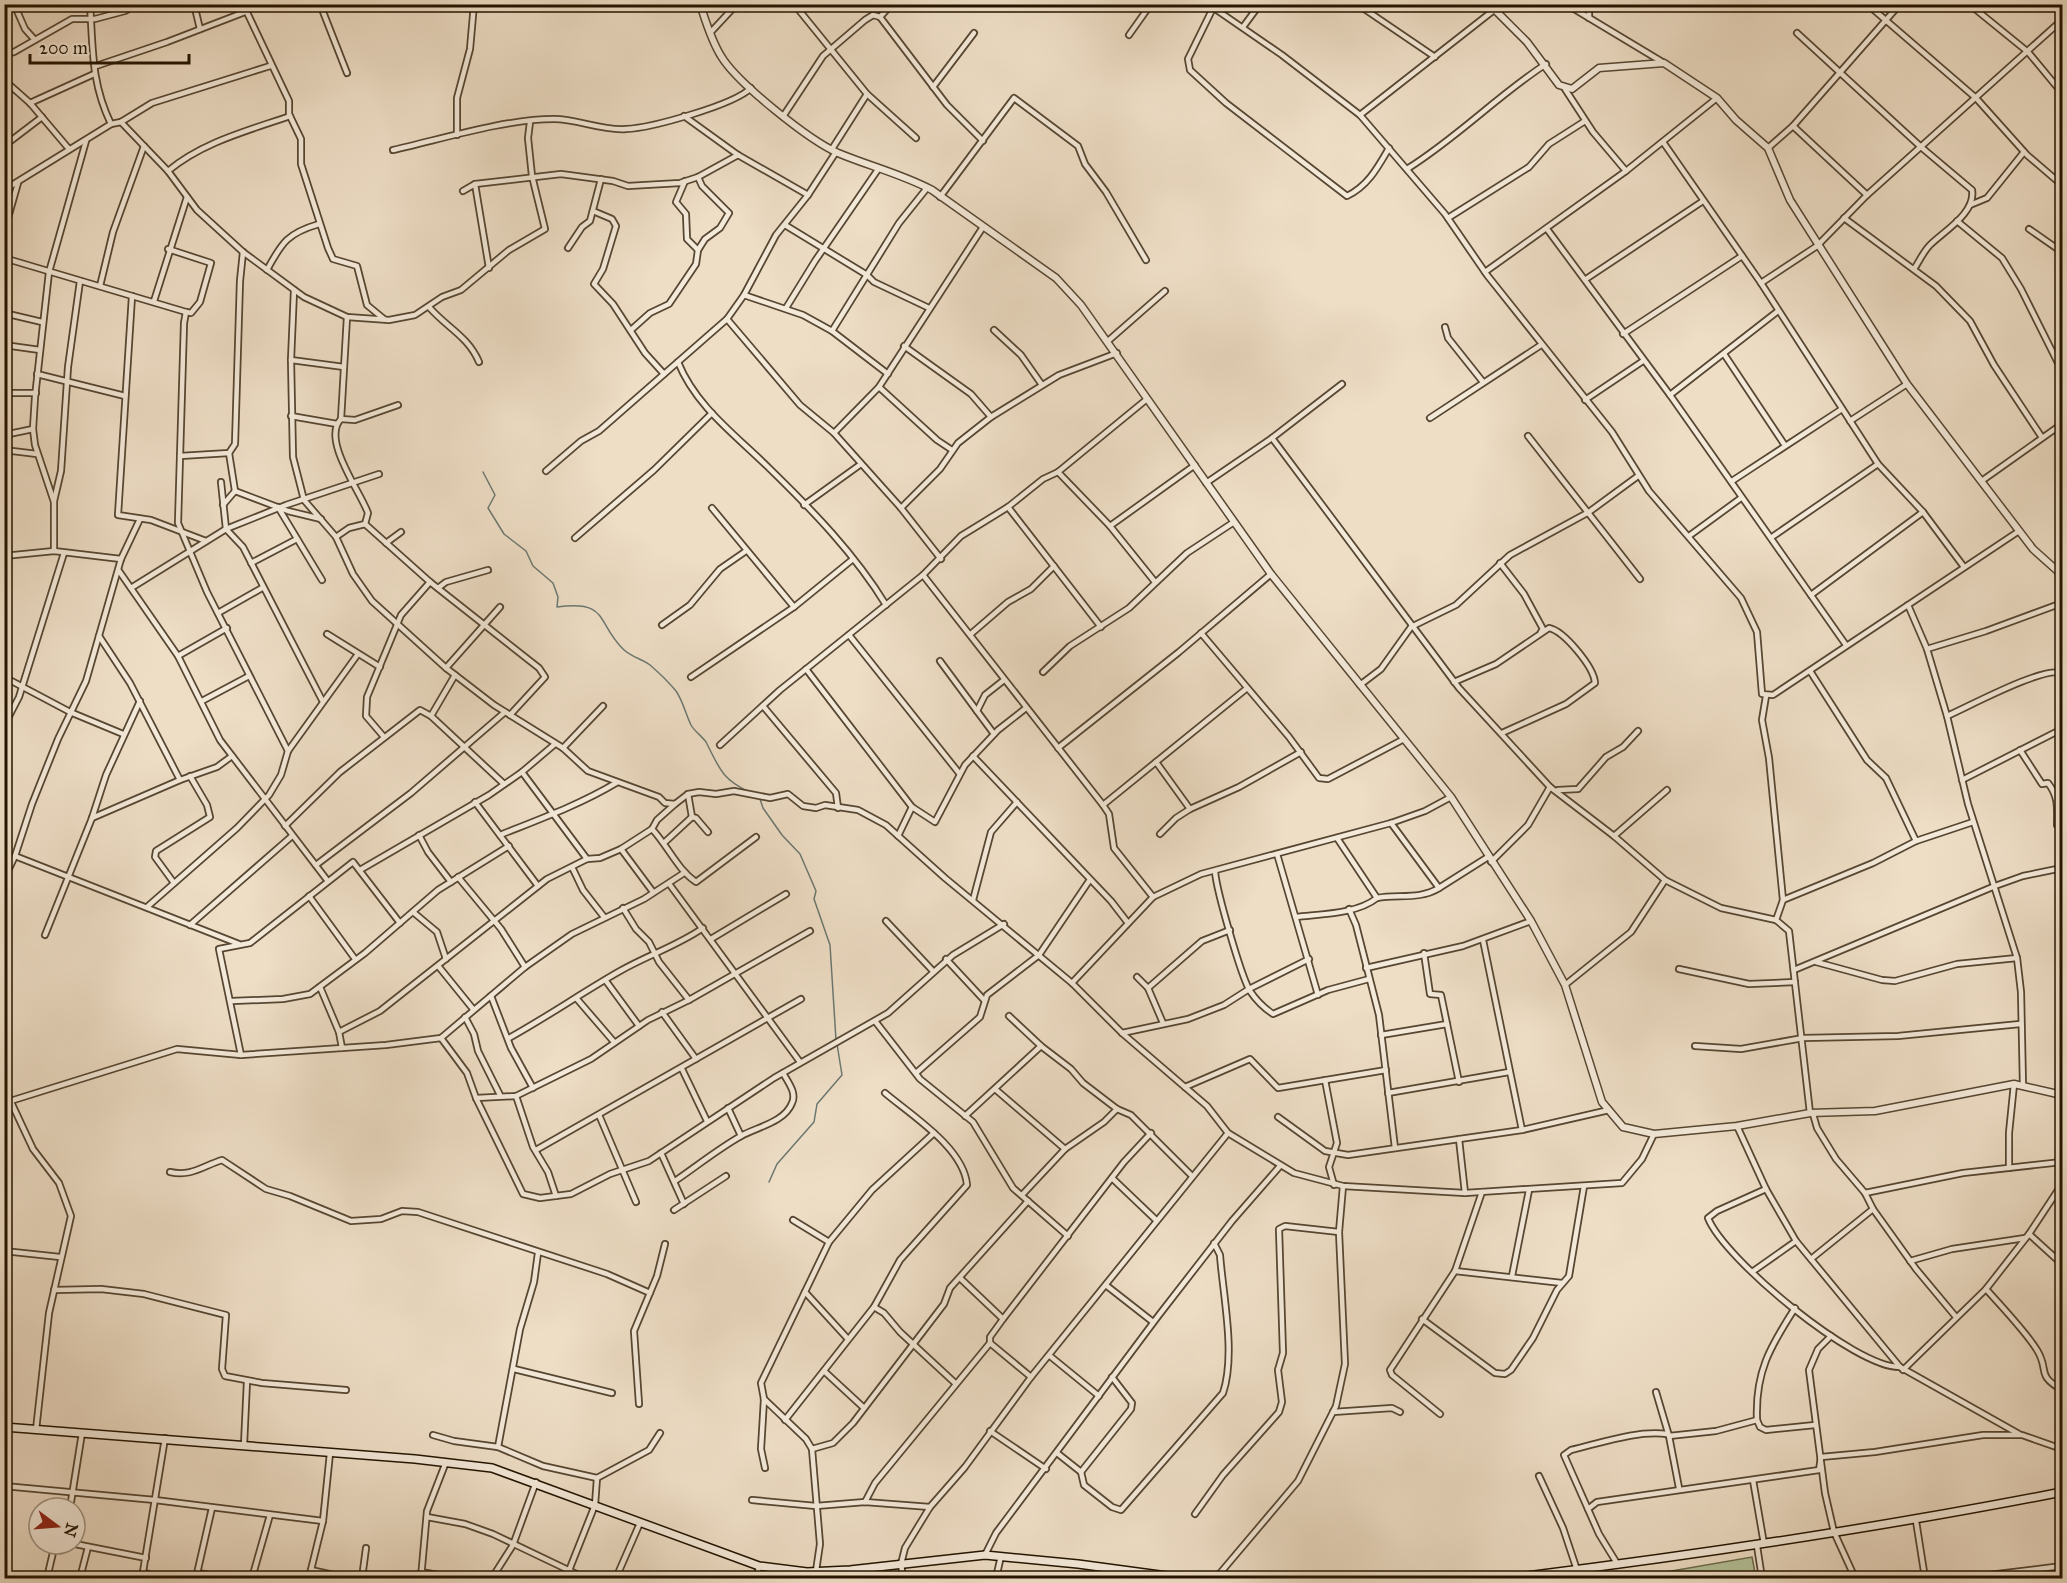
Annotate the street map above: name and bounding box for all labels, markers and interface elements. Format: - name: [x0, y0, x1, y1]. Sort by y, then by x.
- scale bar: [30, 27, 189, 65]
- text: 200 m: [39, 37, 88, 59]
- north arrow: [27, 1496, 87, 1556]
- text: N: [60, 1521, 82, 1540]

